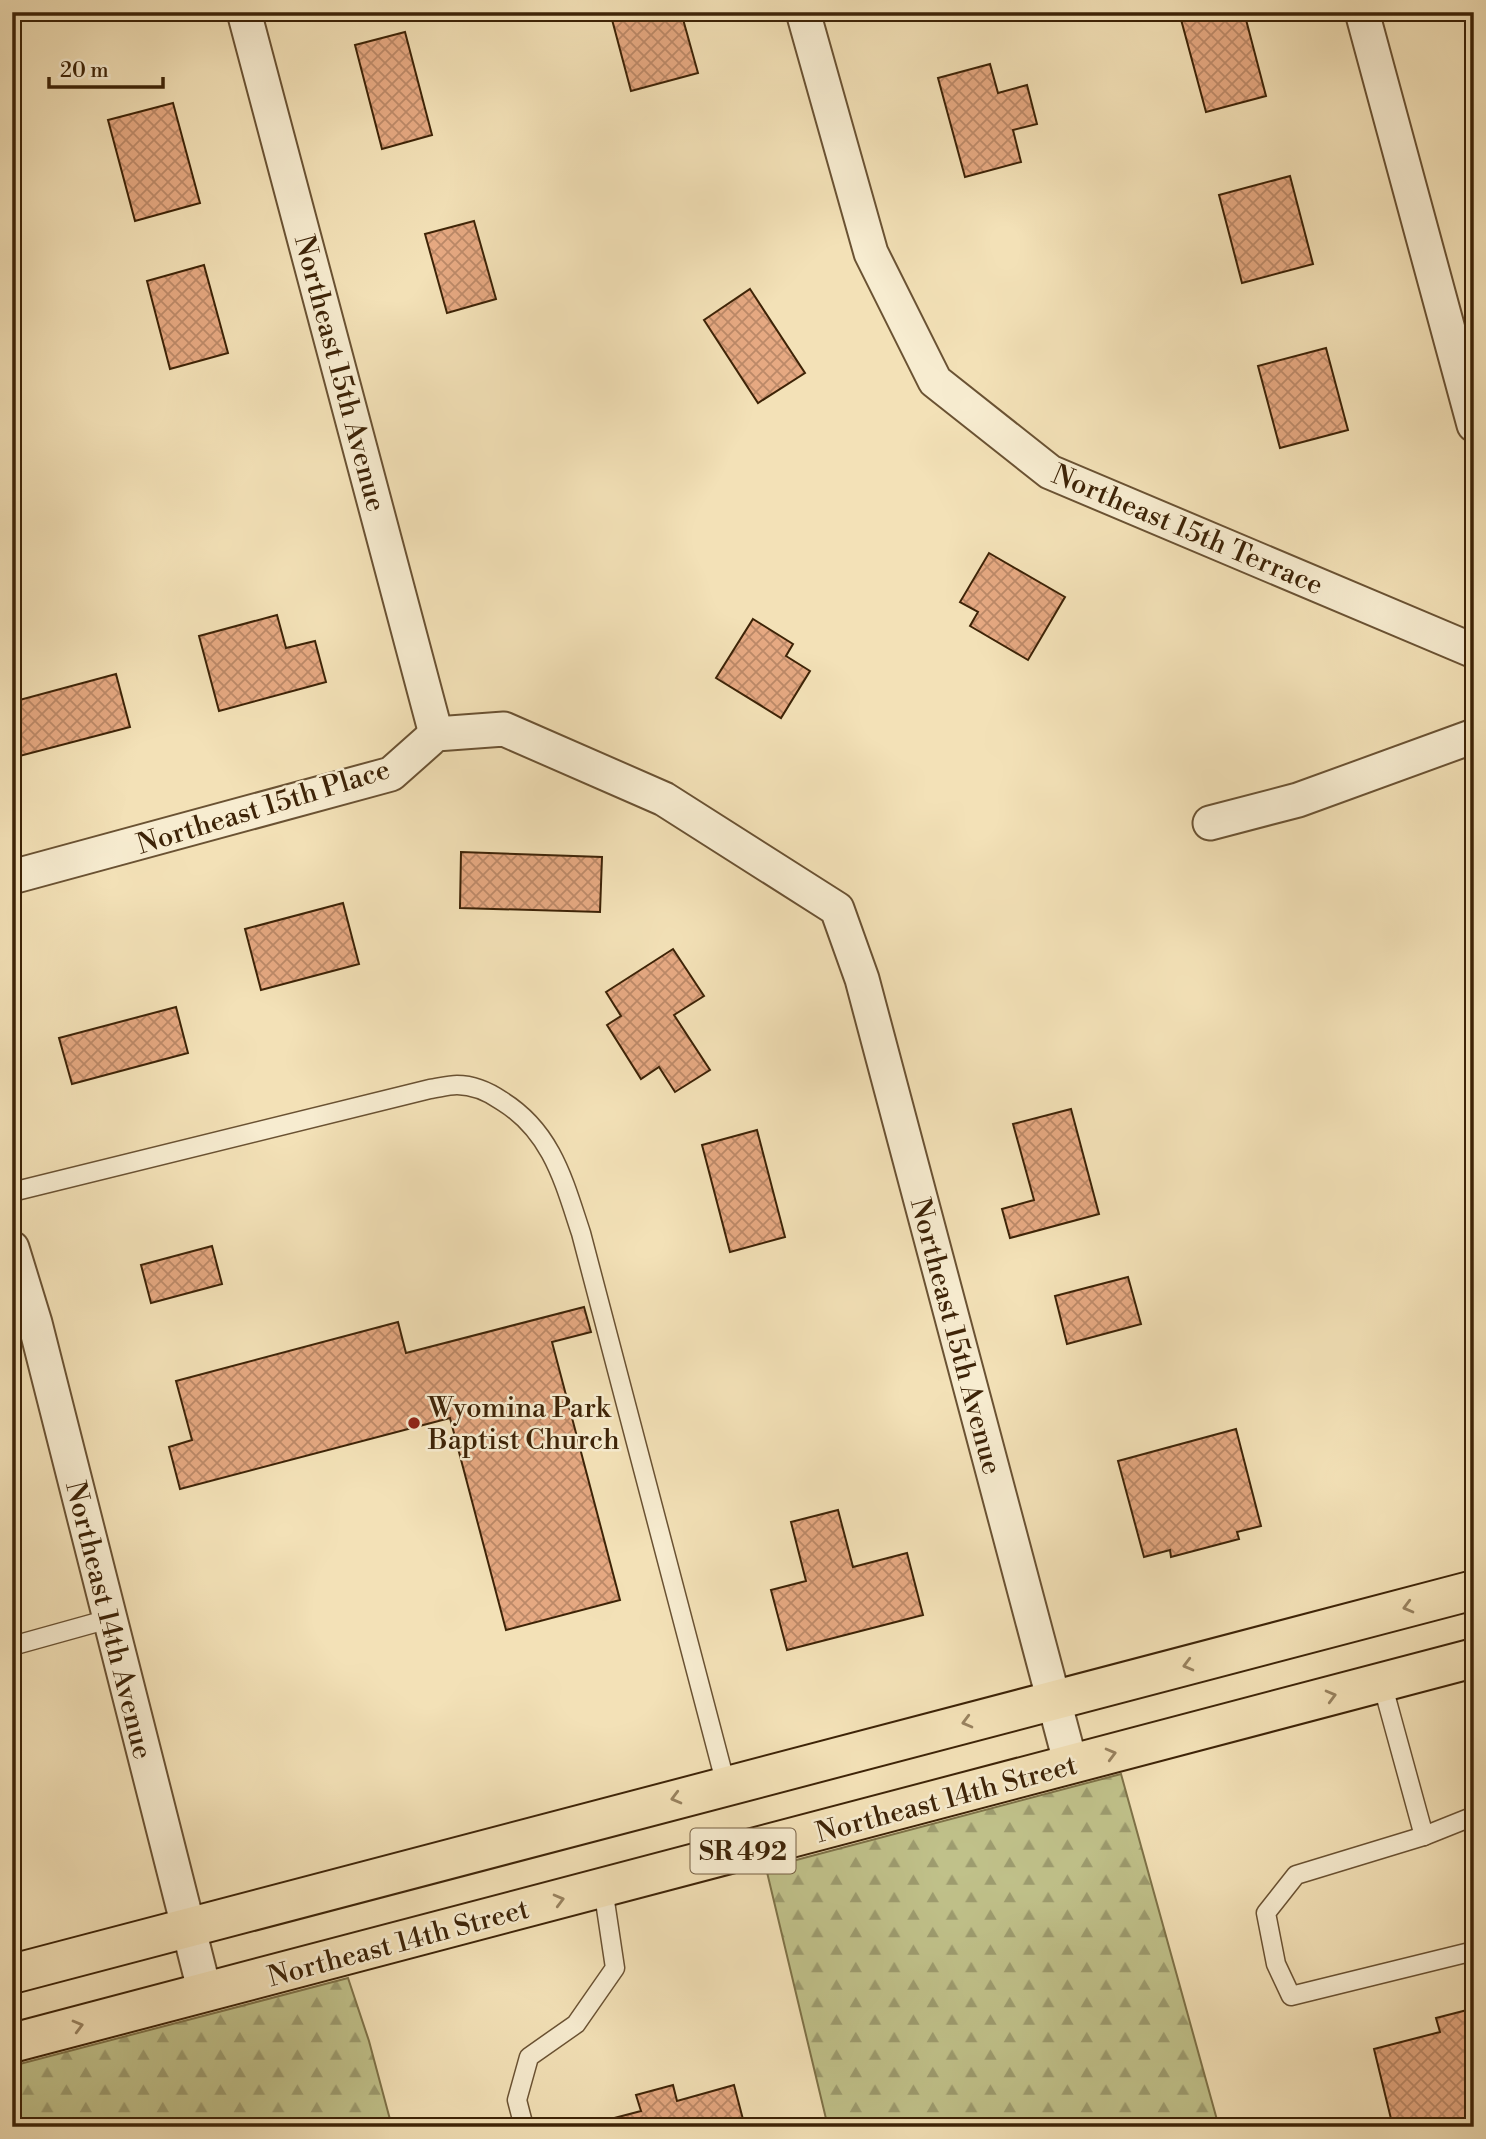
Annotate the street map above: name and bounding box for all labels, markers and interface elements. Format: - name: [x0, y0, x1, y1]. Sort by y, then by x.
- scale bar: [49, 46, 163, 90]
- text: 20 m: [60, 58, 109, 84]
- street label: Northeast 15th Avenue: [286, 231, 393, 516]
- street label: Northeast 15th Terrace: [1047, 457, 1328, 603]
- street label: Northeast 15th Place: [133, 752, 394, 863]
- street label: Northeast 15th Avenue: [902, 1194, 1009, 1479]
- place label: Wyomina Park Baptist Church: [427, 1391, 620, 1458]
- marker: Wyomina Park Baptist Church: [406, 1415, 422, 1431]
- street label: Northeast 14th Avenue: [57, 1478, 160, 1763]
- one-way arrow: [1402, 1599, 1414, 1613]
- one-way arrow: [1182, 1657, 1194, 1671]
- one-way arrow: [1324, 1690, 1336, 1704]
- one-way arrow: [962, 1714, 974, 1728]
- street label: Northeast 14th Street: [812, 1748, 1081, 1851]
- one-way arrow: [1104, 1748, 1116, 1762]
- one-way arrow: [670, 1790, 682, 1805]
- road number: SR 492: [690, 1828, 796, 1874]
- street label: Northeast 14th Street: [264, 1892, 533, 1995]
- one-way arrow: [553, 1893, 565, 1908]
- one-way arrow: [72, 2020, 84, 2034]

